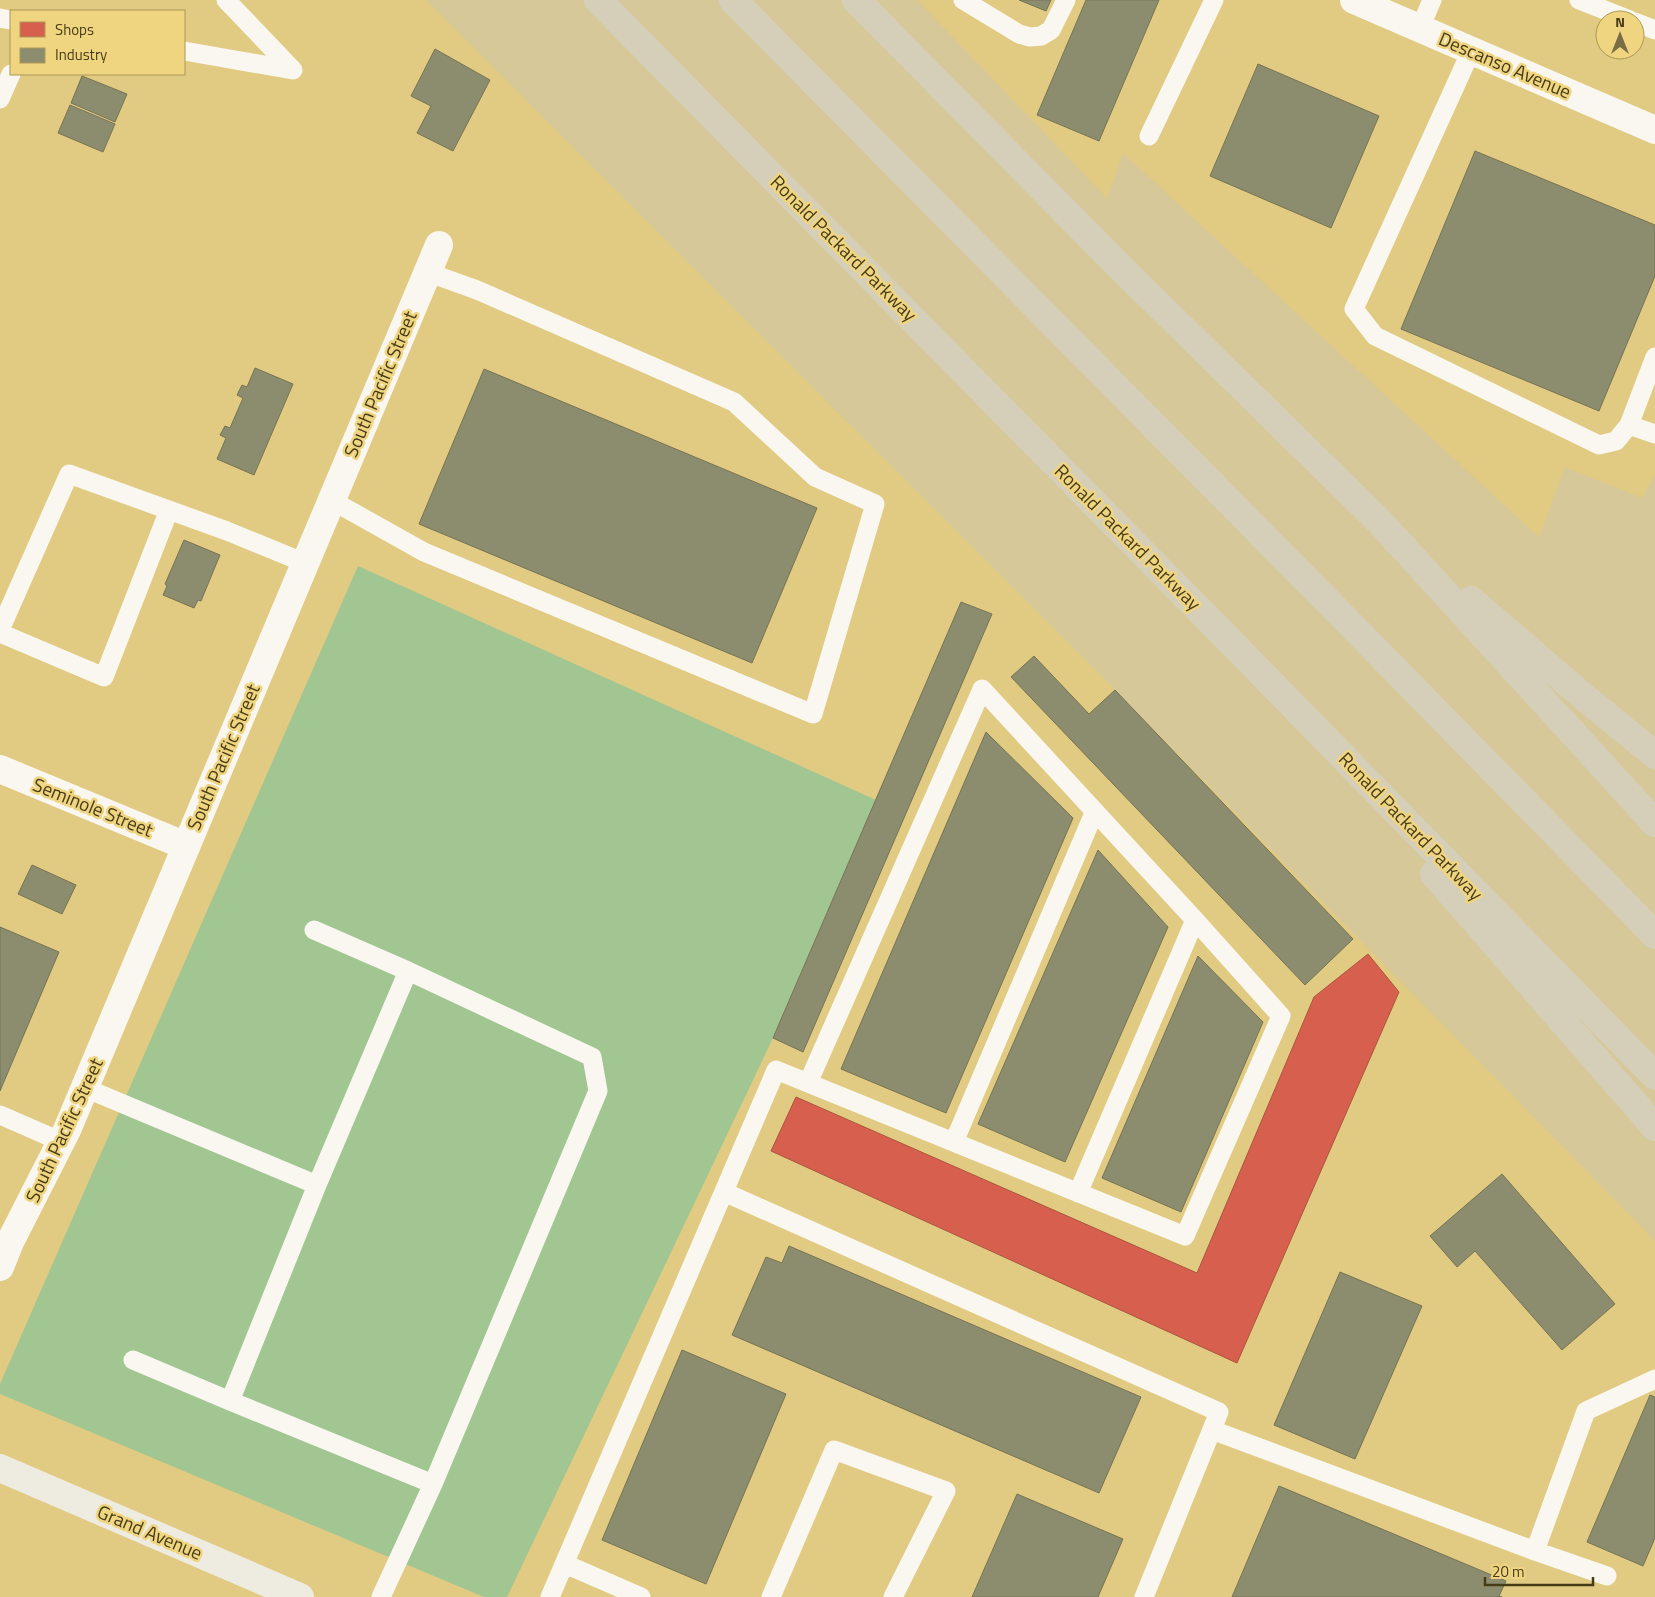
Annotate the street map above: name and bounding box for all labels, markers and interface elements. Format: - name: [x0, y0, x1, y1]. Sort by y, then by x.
- legend: [10, 10, 185, 75]
- north arrow: [1595, 10, 1645, 60]
- text: N: [1615, 11, 1625, 32]
- text: Shops: [55, 18, 94, 41]
- street label: Descanso Avenue: [1435, 24, 1576, 105]
- text: Industry: [55, 43, 107, 66]
- street label: Ronald Packard Parkway: [764, 168, 924, 328]
- street label: South Pacific Street: [336, 306, 424, 462]
- street label: Ronald Packard Parkway: [1048, 457, 1208, 617]
- street label: South Pacific Street: [179, 679, 267, 835]
- street label: Ronald Packard Parkway: [1332, 745, 1490, 907]
- street label: Seminole Street: [29, 769, 158, 844]
- street label: South Pacific Street: [17, 1052, 110, 1207]
- street label: Grand Avenue: [93, 1496, 207, 1567]
- scale bar: [1485, 1554, 1592, 1586]
- text: 20 m: [1492, 1560, 1525, 1583]

